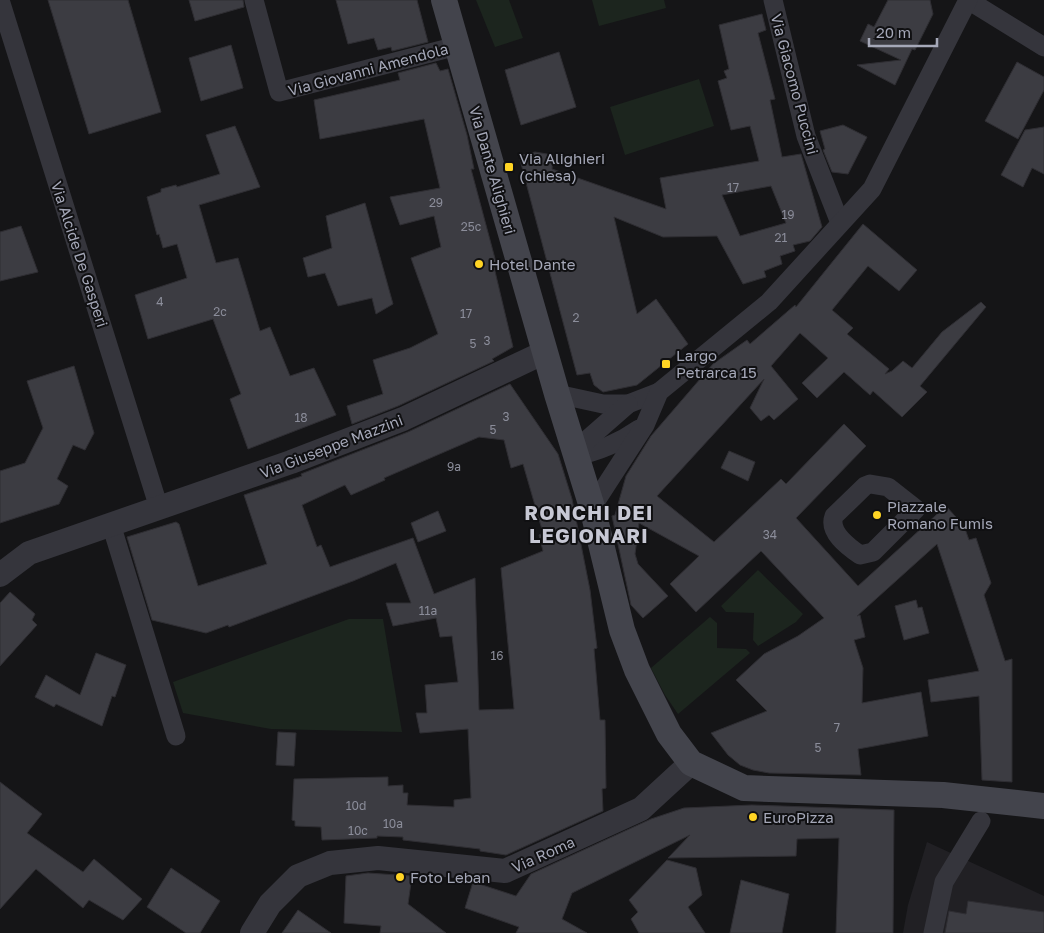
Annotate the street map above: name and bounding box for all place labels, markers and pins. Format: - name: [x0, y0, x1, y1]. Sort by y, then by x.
- place label: Via Alighieri (chiesa): [519, 149, 605, 184]
- marker: Via Alighieri (chiesa): [503, 161, 515, 173]
- place label: Hotel Dante: [489, 255, 576, 273]
- marker: Hotel Dante: [473, 258, 485, 270]
- place label: Largo Petrarca 15: [676, 346, 757, 381]
- marker: Largo Petrarca 15: [660, 358, 672, 370]
- place label: Piazzale Romano Fumis: [887, 497, 993, 532]
- marker: Piazzale Romano Fumis: [871, 509, 883, 521]
- place label: EuroPizza: [763, 808, 834, 826]
- marker: EuroPizza: [747, 811, 759, 823]
- place label: Foto Leban: [410, 868, 491, 886]
- marker: Foto Leban: [394, 871, 406, 883]

